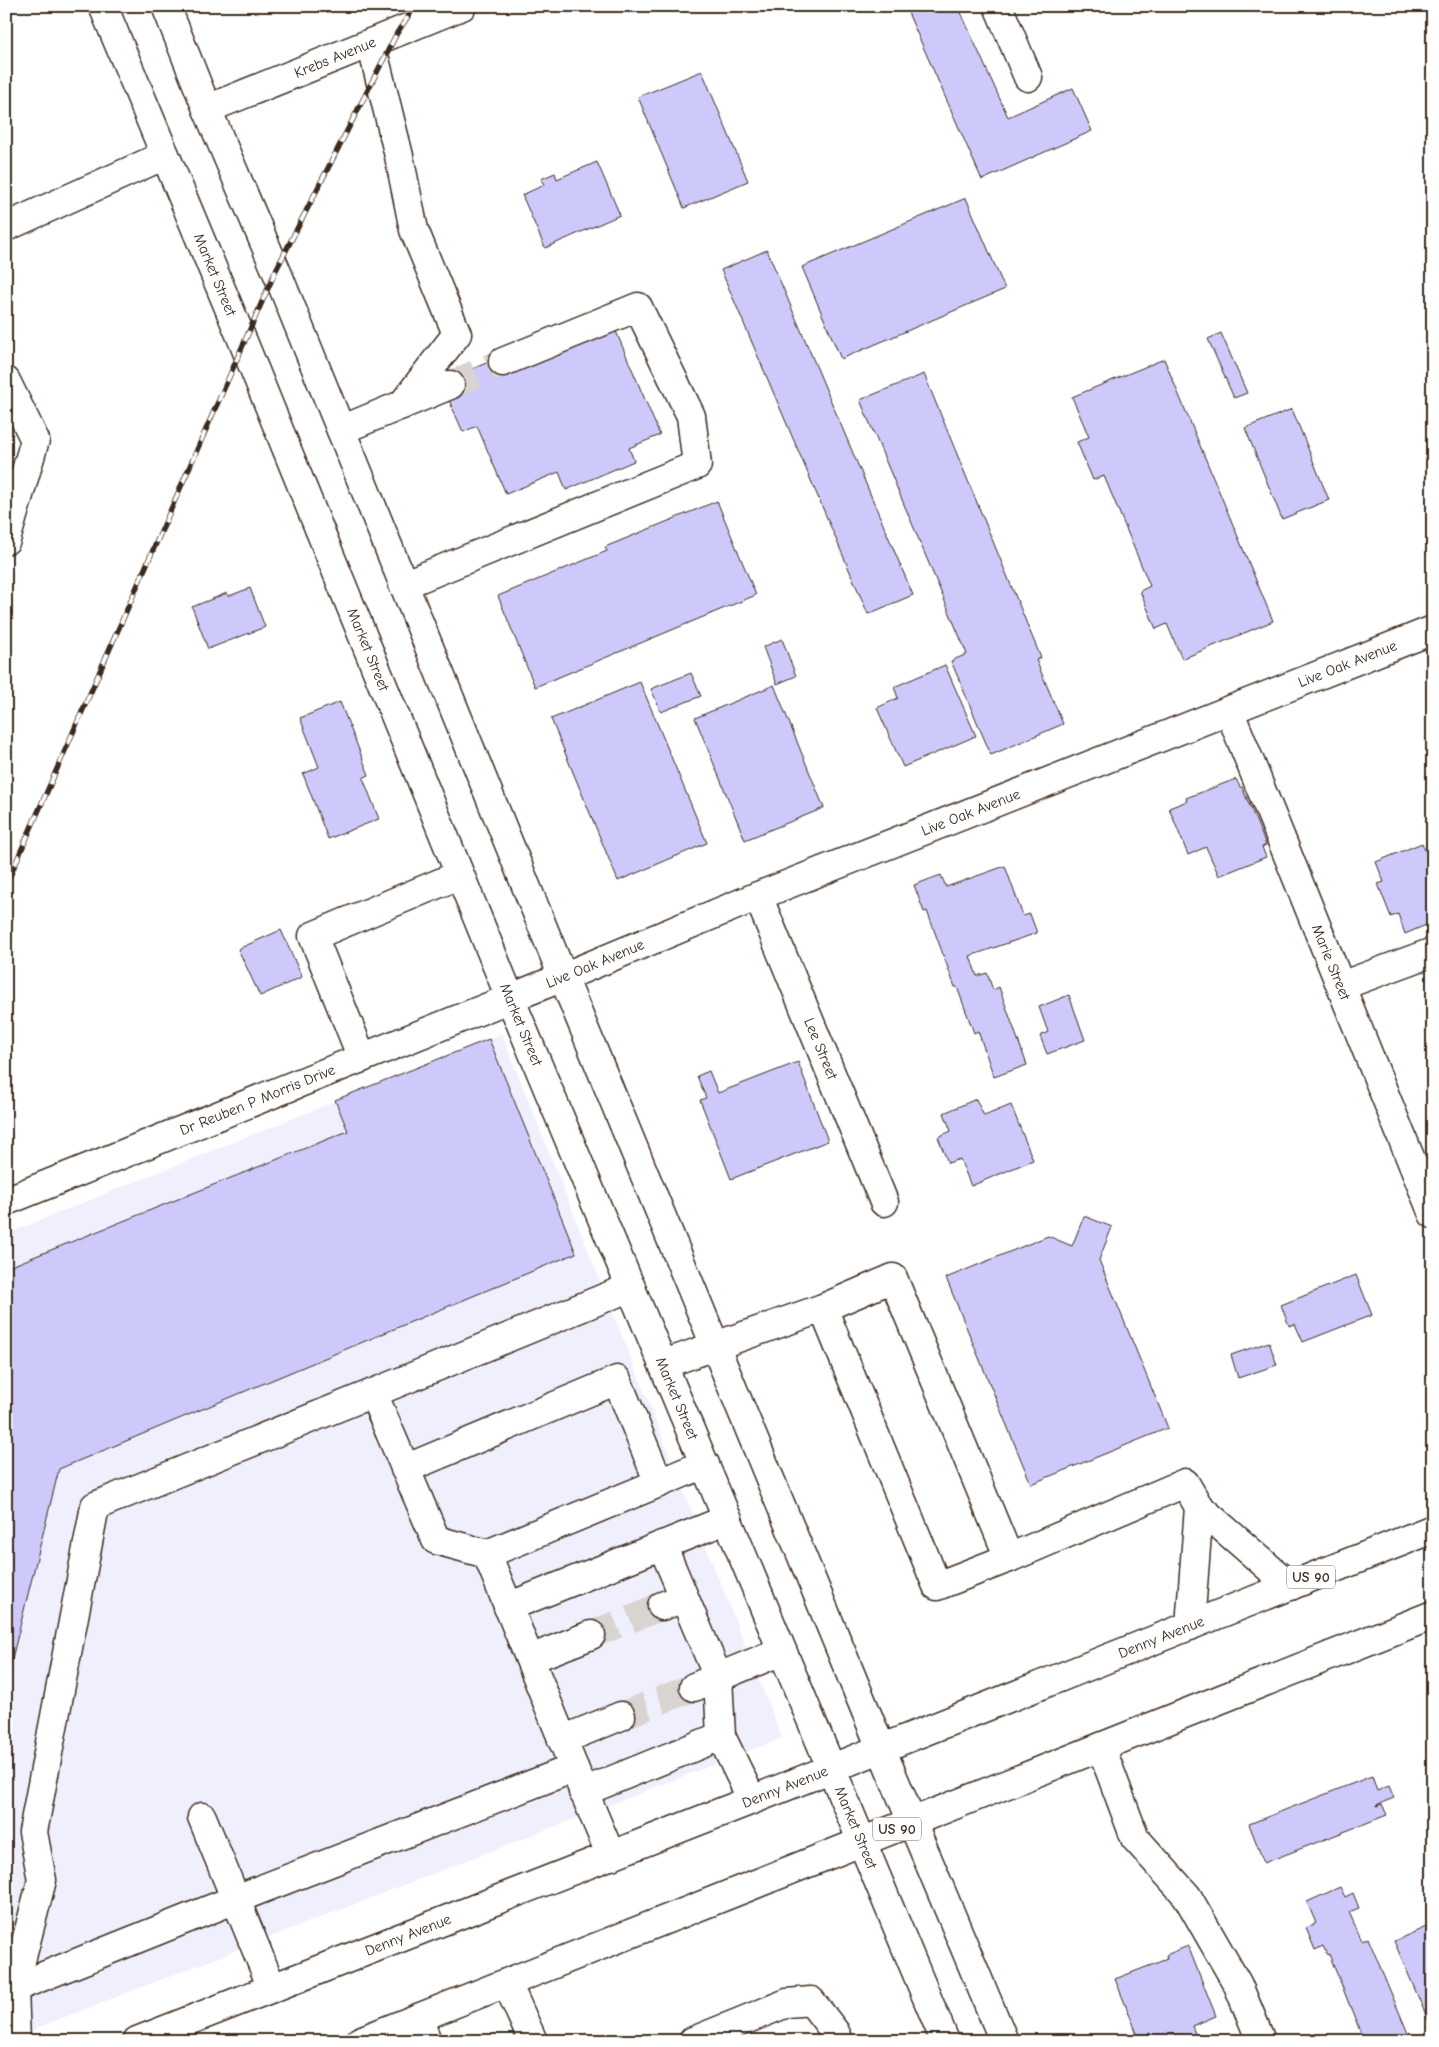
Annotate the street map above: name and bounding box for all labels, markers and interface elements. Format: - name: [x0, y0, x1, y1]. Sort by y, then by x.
- street label: Krebs Avenue: [291, 33, 379, 82]
- street label: Market Street: [190, 231, 240, 319]
- street label: Market Street: [343, 605, 393, 694]
- street label: Live Oak Avenue: [1295, 636, 1400, 691]
- street label: Live Oak Avenue: [919, 784, 1023, 840]
- street label: Marie Street: [1308, 922, 1355, 1003]
- street label: Live Oak Avenue: [543, 935, 647, 992]
- street label: Market Street: [496, 981, 547, 1069]
- street label: Lee Street: [800, 1015, 842, 1083]
- street label: Dr Reuben P Morris Drive: [177, 1060, 338, 1139]
- street label: Market Street: [652, 1354, 702, 1443]
- road number: US 90: [1287, 1565, 1335, 1588]
- street label: Denny Avenue: [1116, 1612, 1207, 1662]
- street label: Denny Avenue: [739, 1762, 831, 1812]
- street label: Market Street: [831, 1784, 881, 1872]
- road number: US 90: [873, 1818, 921, 1840]
- street label: Denny Avenue: [362, 1910, 454, 1960]

